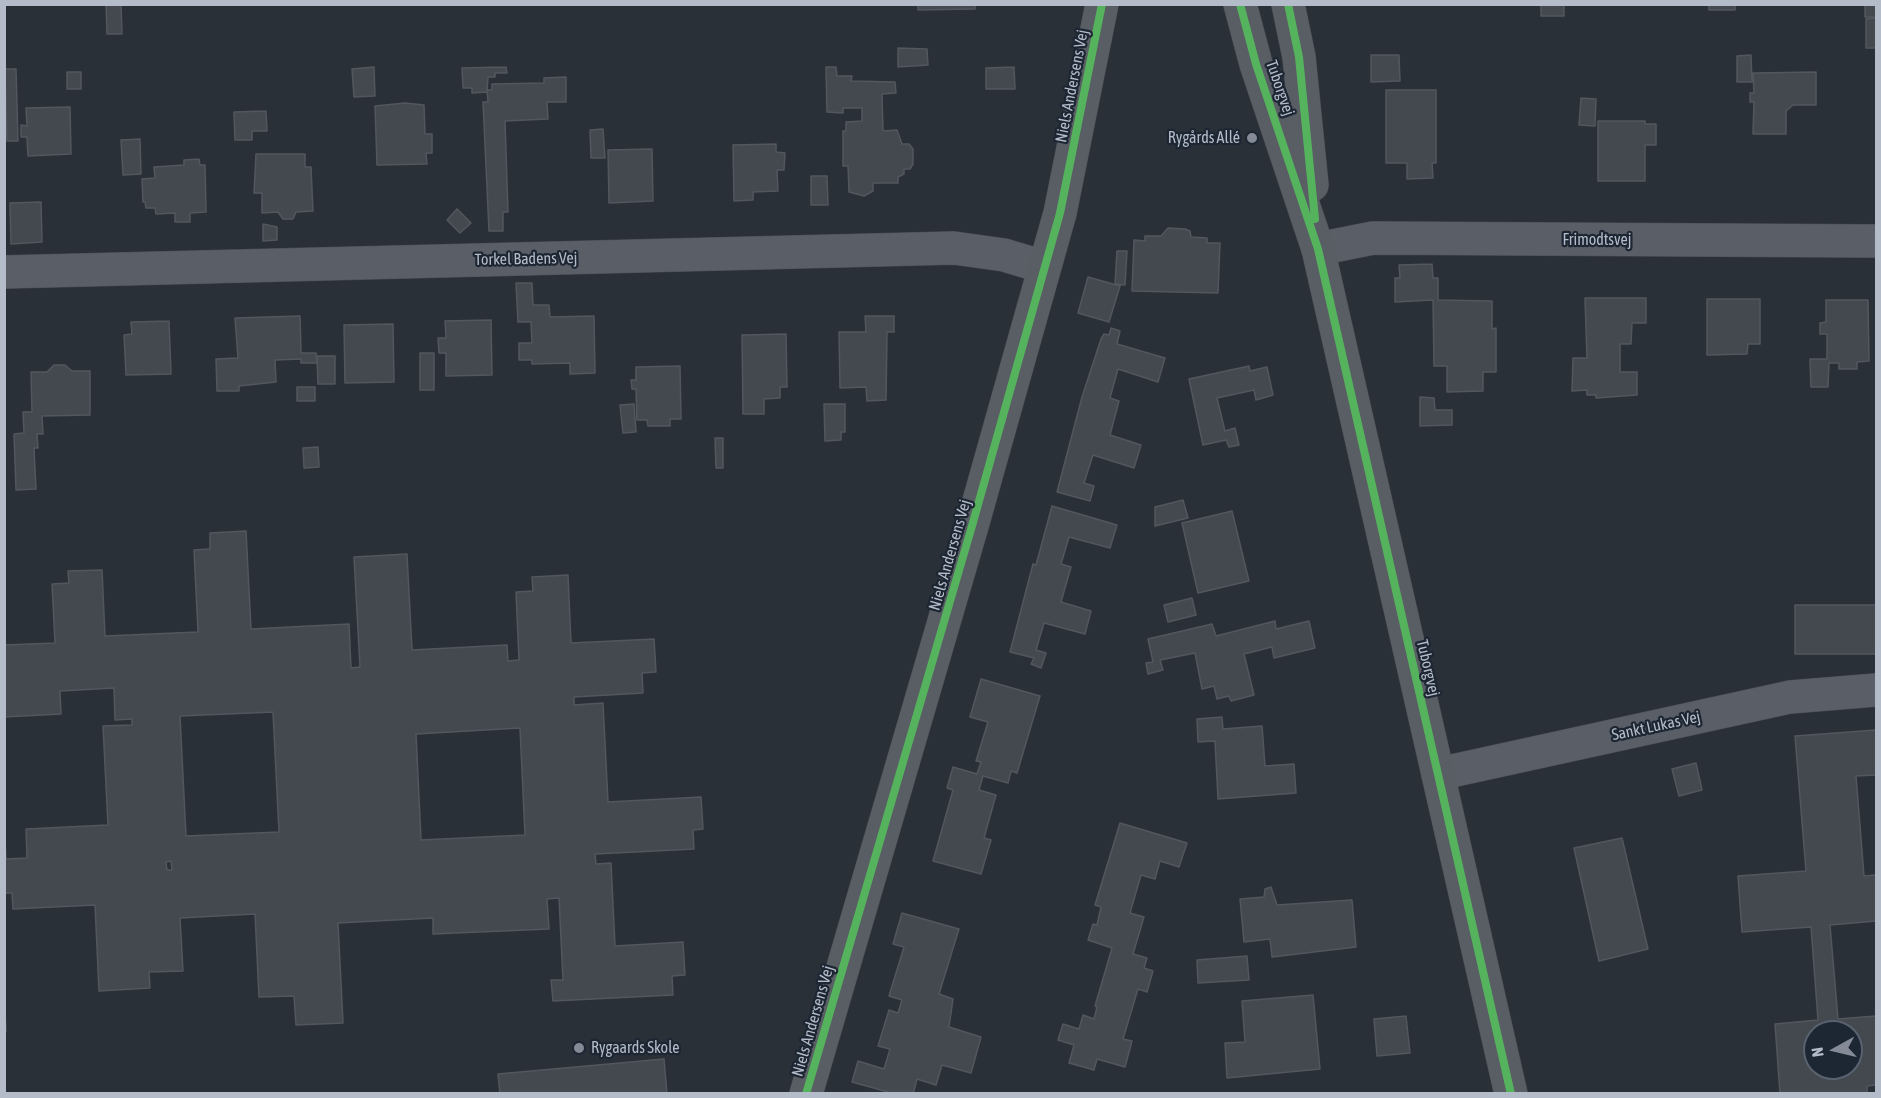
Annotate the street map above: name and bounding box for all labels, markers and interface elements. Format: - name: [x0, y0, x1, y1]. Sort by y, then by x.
- street label: Niels Andersens Vej: [1052, 28, 1092, 144]
- street label: Tuborgvej: [1262, 58, 1298, 118]
- place label: Rygårds Allé: [1168, 128, 1240, 148]
- marker: Rygårds Allé: [1245, 131, 1259, 145]
- street label: Frimodtsvej: [1563, 230, 1631, 250]
- street label: Torkel Badens Vej: [475, 249, 577, 269]
- street label: Niels Andersens Vej: [925, 497, 975, 613]
- street label: Tuborgvej: [1412, 638, 1444, 698]
- street label: Sankt Lukas Vej: [1610, 707, 1702, 745]
- street label: Niels Andersens Vej: [788, 963, 838, 1079]
- north arrow: [1803, 1020, 1863, 1080]
- place label: Rygaards Skole: [591, 1038, 679, 1058]
- marker: Rygaards Skole: [572, 1041, 586, 1055]
- text: N: [1808, 1046, 1827, 1058]

